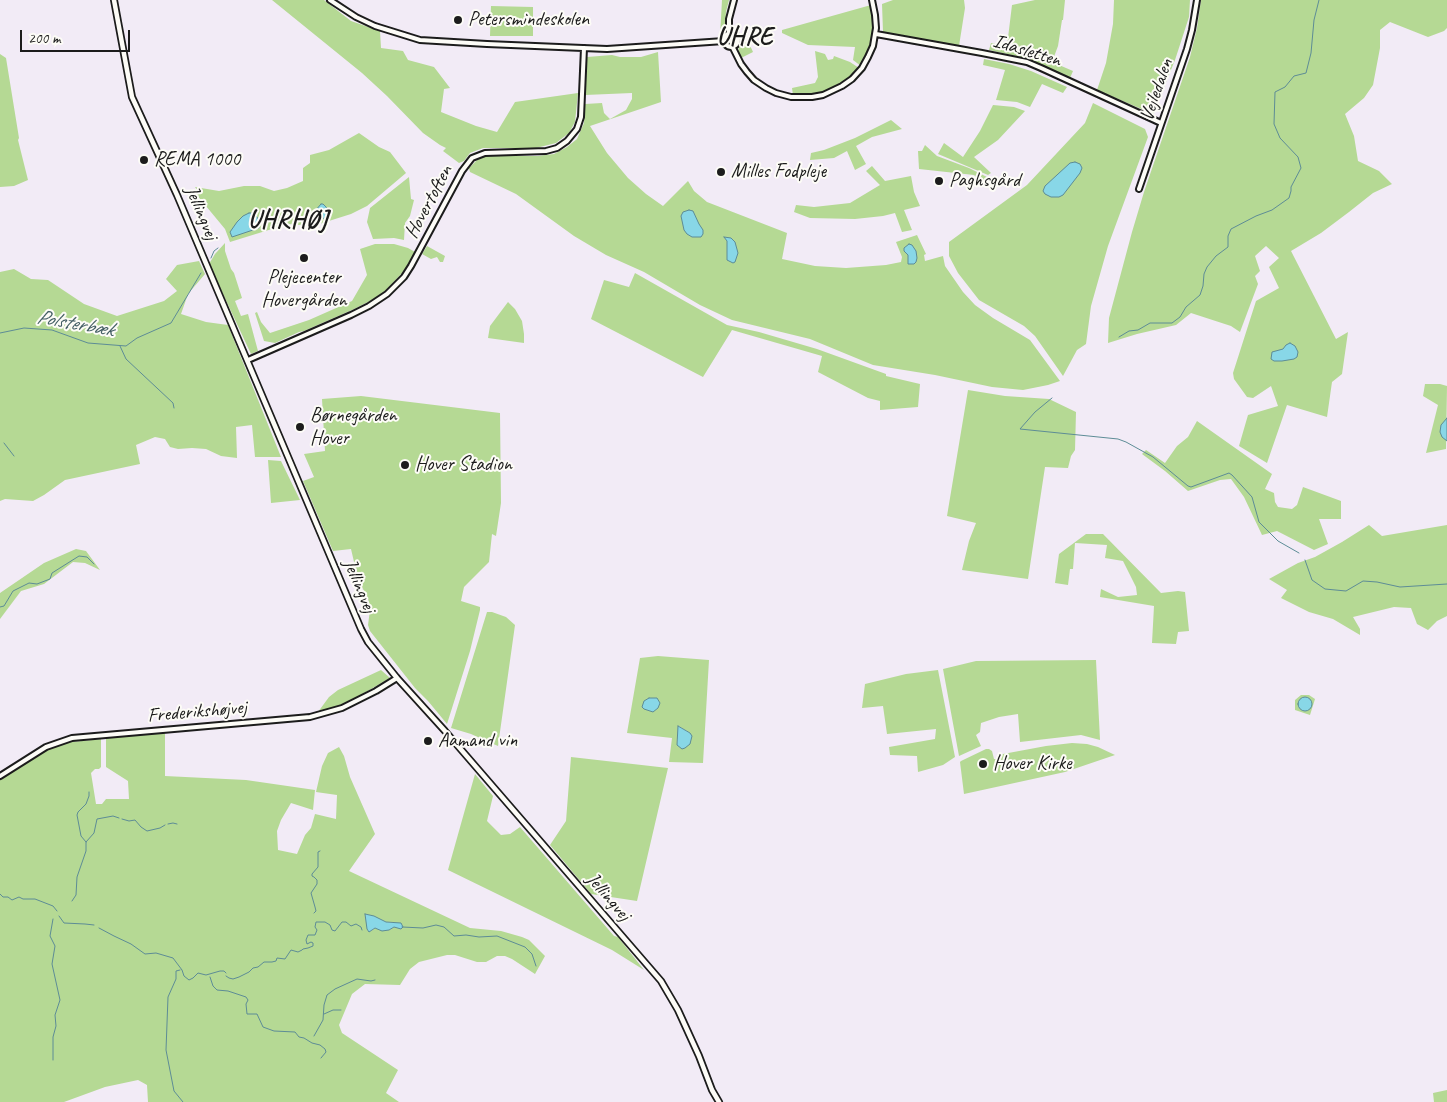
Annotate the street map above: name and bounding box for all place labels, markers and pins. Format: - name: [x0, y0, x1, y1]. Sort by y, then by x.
- place label: Petersmindeskolen: [468, 8, 589, 32]
- marker: Petersmindeskolen: [452, 14, 464, 26]
- place label: REMA 1000: [154, 148, 240, 172]
- marker: REMA 1000: [138, 154, 150, 166]
- place label: Milles Fodpleje: [731, 160, 826, 184]
- marker: Milles Fodpleje: [715, 166, 727, 178]
- place label: Paghsgård: [949, 169, 1020, 193]
- marker: Paghsgård: [933, 175, 945, 187]
- marker: Plejecenter Hovergården: [298, 252, 310, 264]
- place label: Plejecenter Hovergården: [261, 266, 347, 313]
- place label: Børnegården Hover: [310, 404, 397, 451]
- marker: Børnegården Hover: [294, 421, 306, 433]
- place label: Hover Stadion: [415, 453, 512, 477]
- marker: Hover Stadion: [399, 459, 411, 471]
- place label: Aamand vin: [438, 729, 517, 753]
- marker: Aamand vin: [422, 735, 434, 747]
- place label: Hover Kirke: [993, 752, 1071, 776]
- marker: Hover Kirke: [977, 758, 989, 770]

